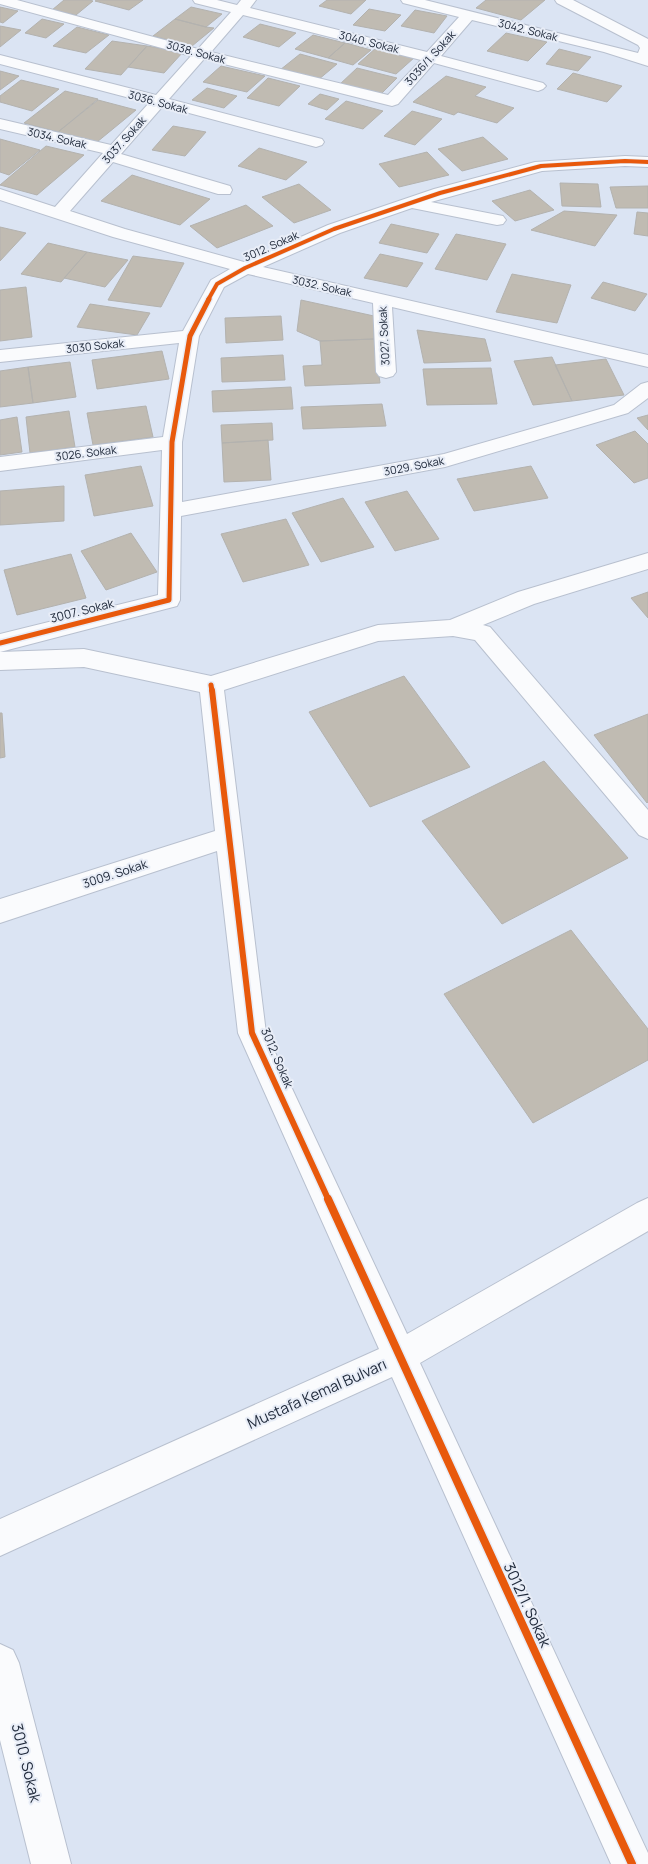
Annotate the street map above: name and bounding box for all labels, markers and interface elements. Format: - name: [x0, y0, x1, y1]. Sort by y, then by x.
- street label: 3042. Sokak: [497, 15, 560, 44]
- street label: 3040. Sokak: [338, 27, 401, 56]
- street label: 3036/1. Sokak: [401, 27, 459, 88]
- street label: 3038. Sokak: [165, 36, 228, 67]
- street label: 3036. Sokak: [127, 86, 190, 117]
- street label: 3037. Sokak: [98, 112, 149, 167]
- street label: 3034. Sokak: [26, 123, 89, 152]
- street label: 3012. Sokak: [241, 227, 301, 264]
- street label: 3032. Sokak: [291, 271, 354, 300]
- street label: 3027. Sokak: [374, 306, 393, 366]
- street label: 3030 Sokak: [65, 335, 125, 356]
- street label: 3026. Sokak: [55, 441, 118, 464]
- street label: 3029. Sokak: [383, 452, 446, 479]
- street label: 3007. Sokak: [48, 594, 116, 627]
- street label: 3009. Sokak: [80, 855, 150, 892]
- street label: 3012. Sokak: [257, 1025, 298, 1092]
- street label: Mustafa Kemal Bulvarı: [244, 1353, 390, 1434]
- street label: 3012/1. Sokak: [499, 1559, 556, 1651]
- street label: 3010. Sokak: [7, 1721, 47, 1805]

